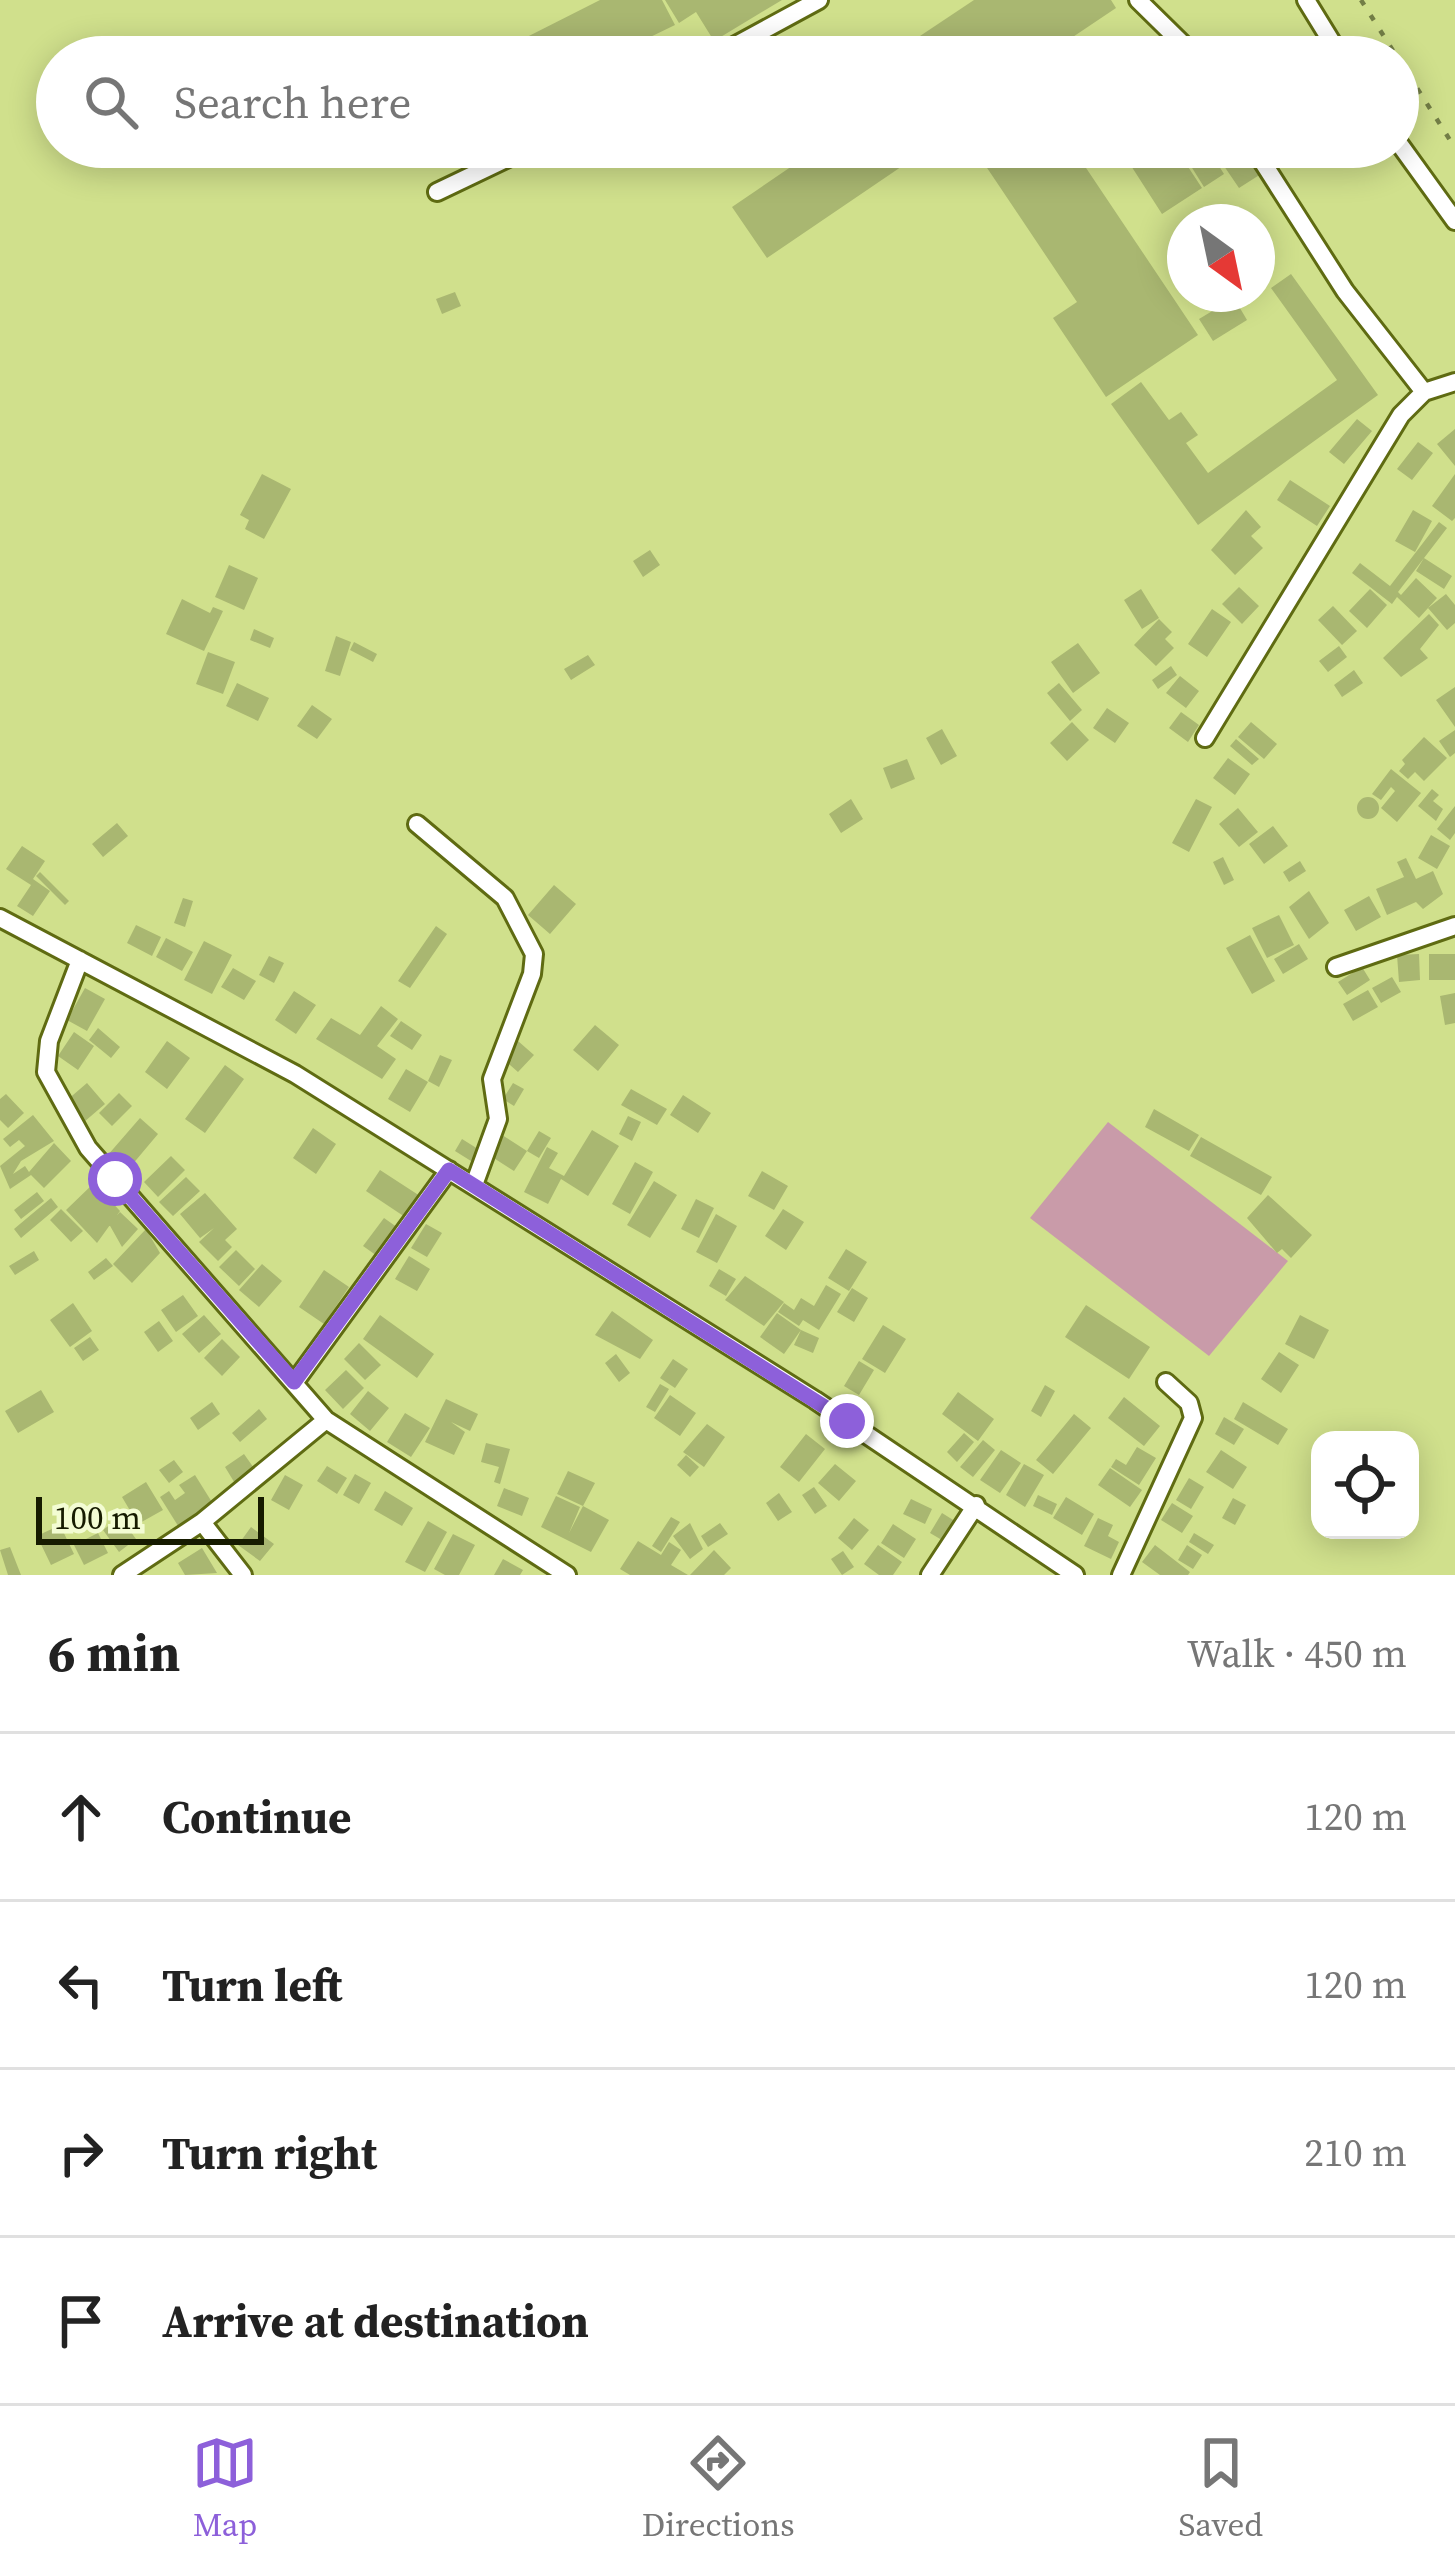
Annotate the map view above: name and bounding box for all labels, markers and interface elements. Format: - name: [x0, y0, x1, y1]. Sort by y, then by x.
- search box: [36, 36, 1419, 168]
- icon: search: [78, 69, 144, 135]
- text: Search here: [174, 71, 411, 133]
- north arrow: [1167, 204, 1275, 312]
- route start: [88, 1152, 142, 1206]
- route end: [820, 1394, 874, 1448]
- map controls: [1311, 1431, 1419, 1539]
- button: locate: [1311, 1431, 1419, 1539]
- scale bar: [36, 1491, 264, 1544]
- text: 100 m: [54, 1495, 141, 1540]
- text: 6 min: [48, 1618, 180, 1688]
- text: Walk · 450 m: [1187, 1627, 1407, 1680]
- icon: ahead: [48, 1784, 114, 1850]
- text: Continue: [162, 1786, 351, 1848]
- text: 120 m: [1304, 1790, 1407, 1843]
- icon: left: [48, 1952, 114, 2018]
- text: Turn left: [162, 1954, 342, 2016]
- text: 120 m: [1304, 1958, 1407, 2011]
- icon: right: [48, 2120, 114, 2186]
- text: Turn right: [162, 2122, 377, 2184]
- text: 210 m: [1304, 2126, 1407, 2179]
- icon: arrive: [48, 2288, 114, 2354]
- text: Arrive at destination: [162, 2290, 589, 2352]
- tab: Map: [192, 2430, 258, 2547]
- tab: Directions: [642, 2430, 795, 2547]
- tab: Saved: [1178, 2430, 1263, 2547]

